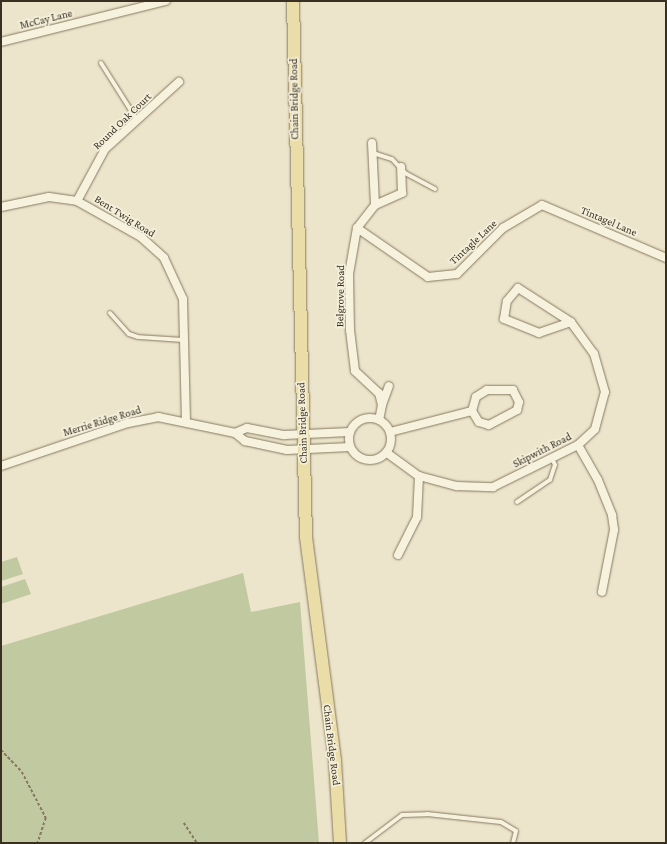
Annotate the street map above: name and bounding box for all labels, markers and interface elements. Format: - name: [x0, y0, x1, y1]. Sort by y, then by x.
- street label: McCay Lane: [18, 6, 74, 32]
- street label: Chain Bridge Road: [287, 58, 301, 140]
- street label: Round Oak Court: [90, 90, 154, 152]
- street label: Bent Twig Road: [92, 192, 158, 240]
- street label: Tintagel Lane: [579, 203, 639, 239]
- street label: Tintagle Lane: [447, 217, 499, 267]
- street label: Belgrove Road: [333, 265, 347, 327]
- street label: Chain Bridge Road: [294, 382, 310, 464]
- street label: Merrie Ridge Road: [61, 403, 143, 439]
- street label: Skipwith Road: [511, 430, 573, 470]
- street label: Chain Bridge Road: [320, 704, 344, 786]

